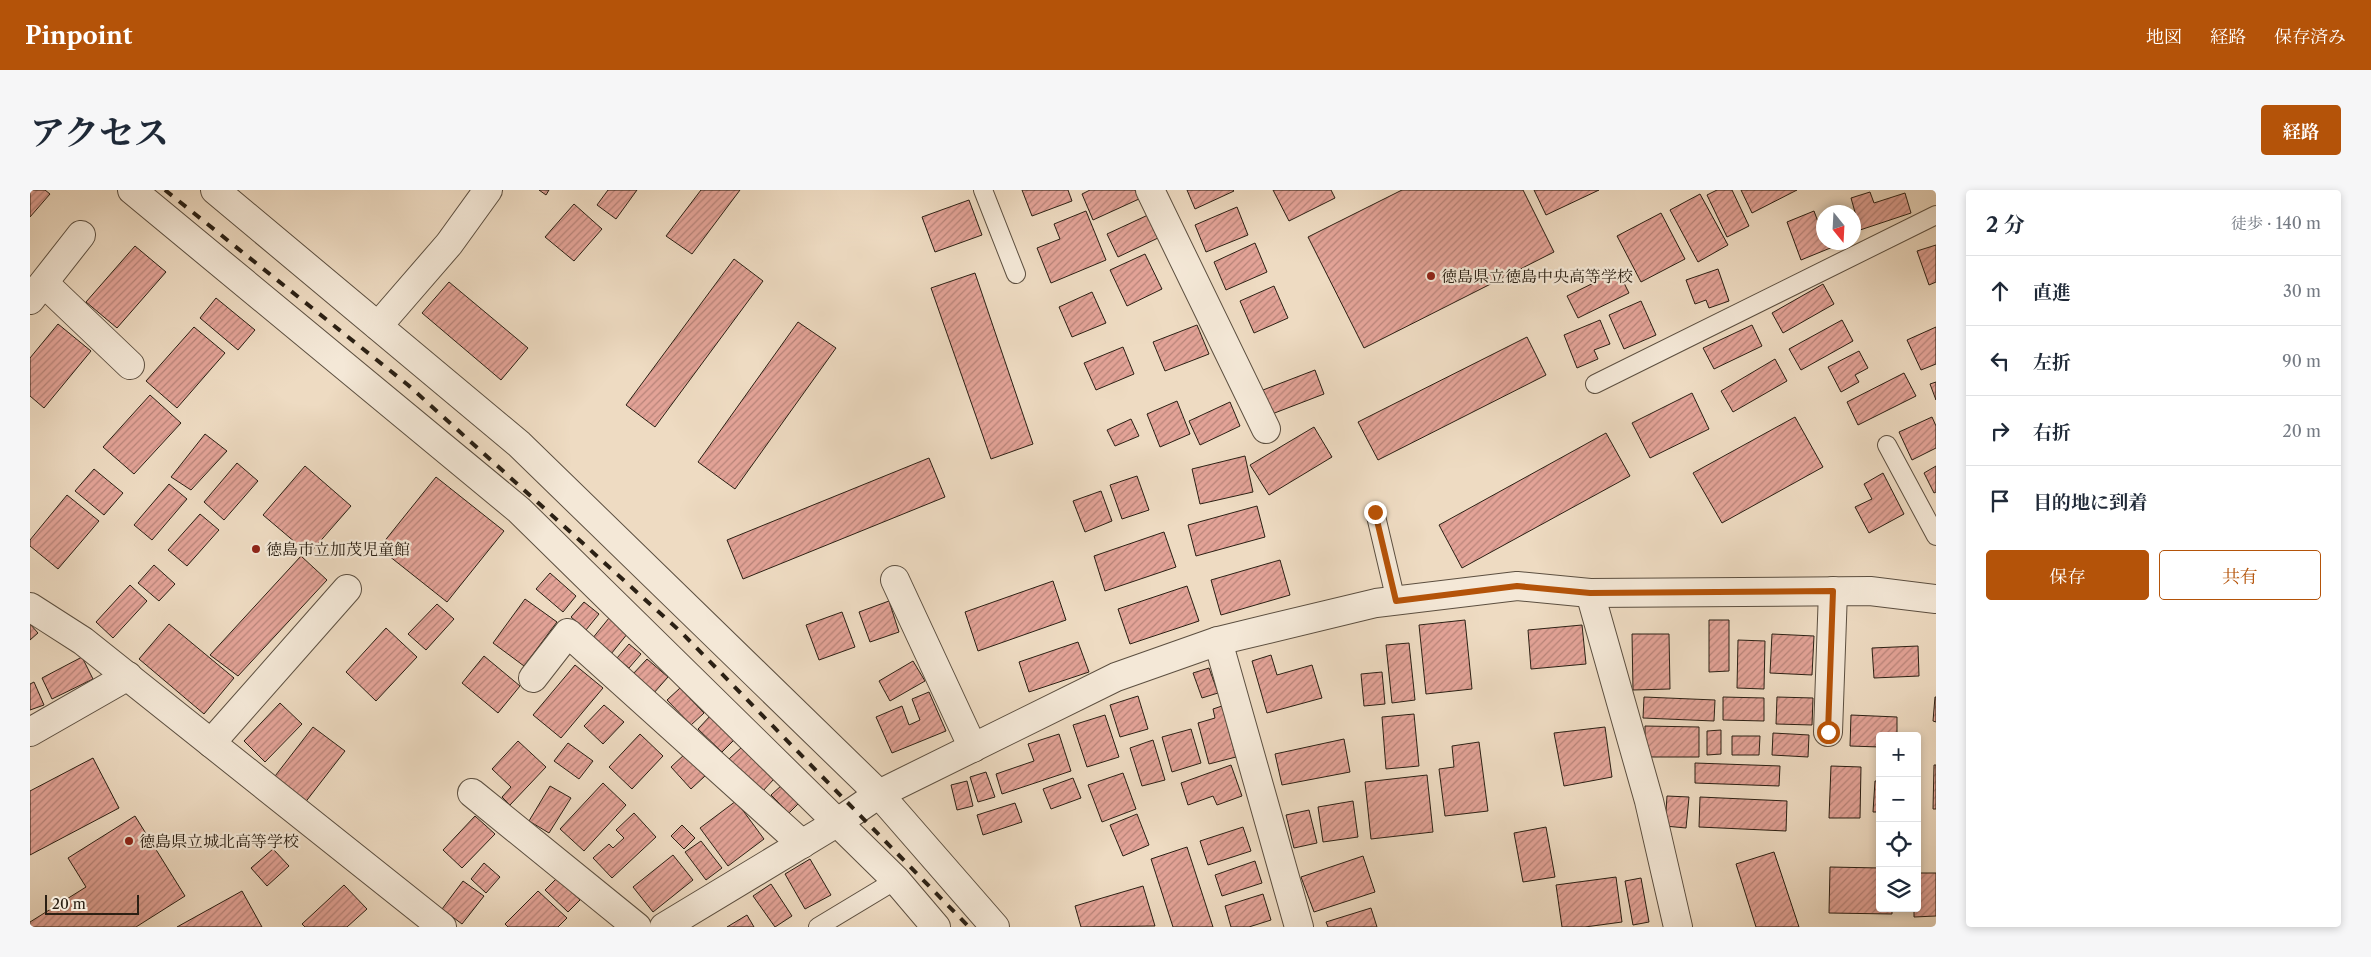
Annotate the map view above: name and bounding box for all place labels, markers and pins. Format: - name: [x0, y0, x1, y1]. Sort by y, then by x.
- place label: 徳島県立徳島中央高等学校: [1441, 266, 1633, 286]
- marker: 徳島県立徳島中央高等学校: [1425, 270, 1437, 282]
- place label: 徳島市立加茂児童館: [266, 539, 410, 559]
- marker: 徳島市立加茂児童館: [250, 543, 262, 555]
- place label: 徳島県立城北高等学校: [139, 831, 299, 851]
- marker: 徳島県立城北高等学校: [123, 835, 135, 847]

